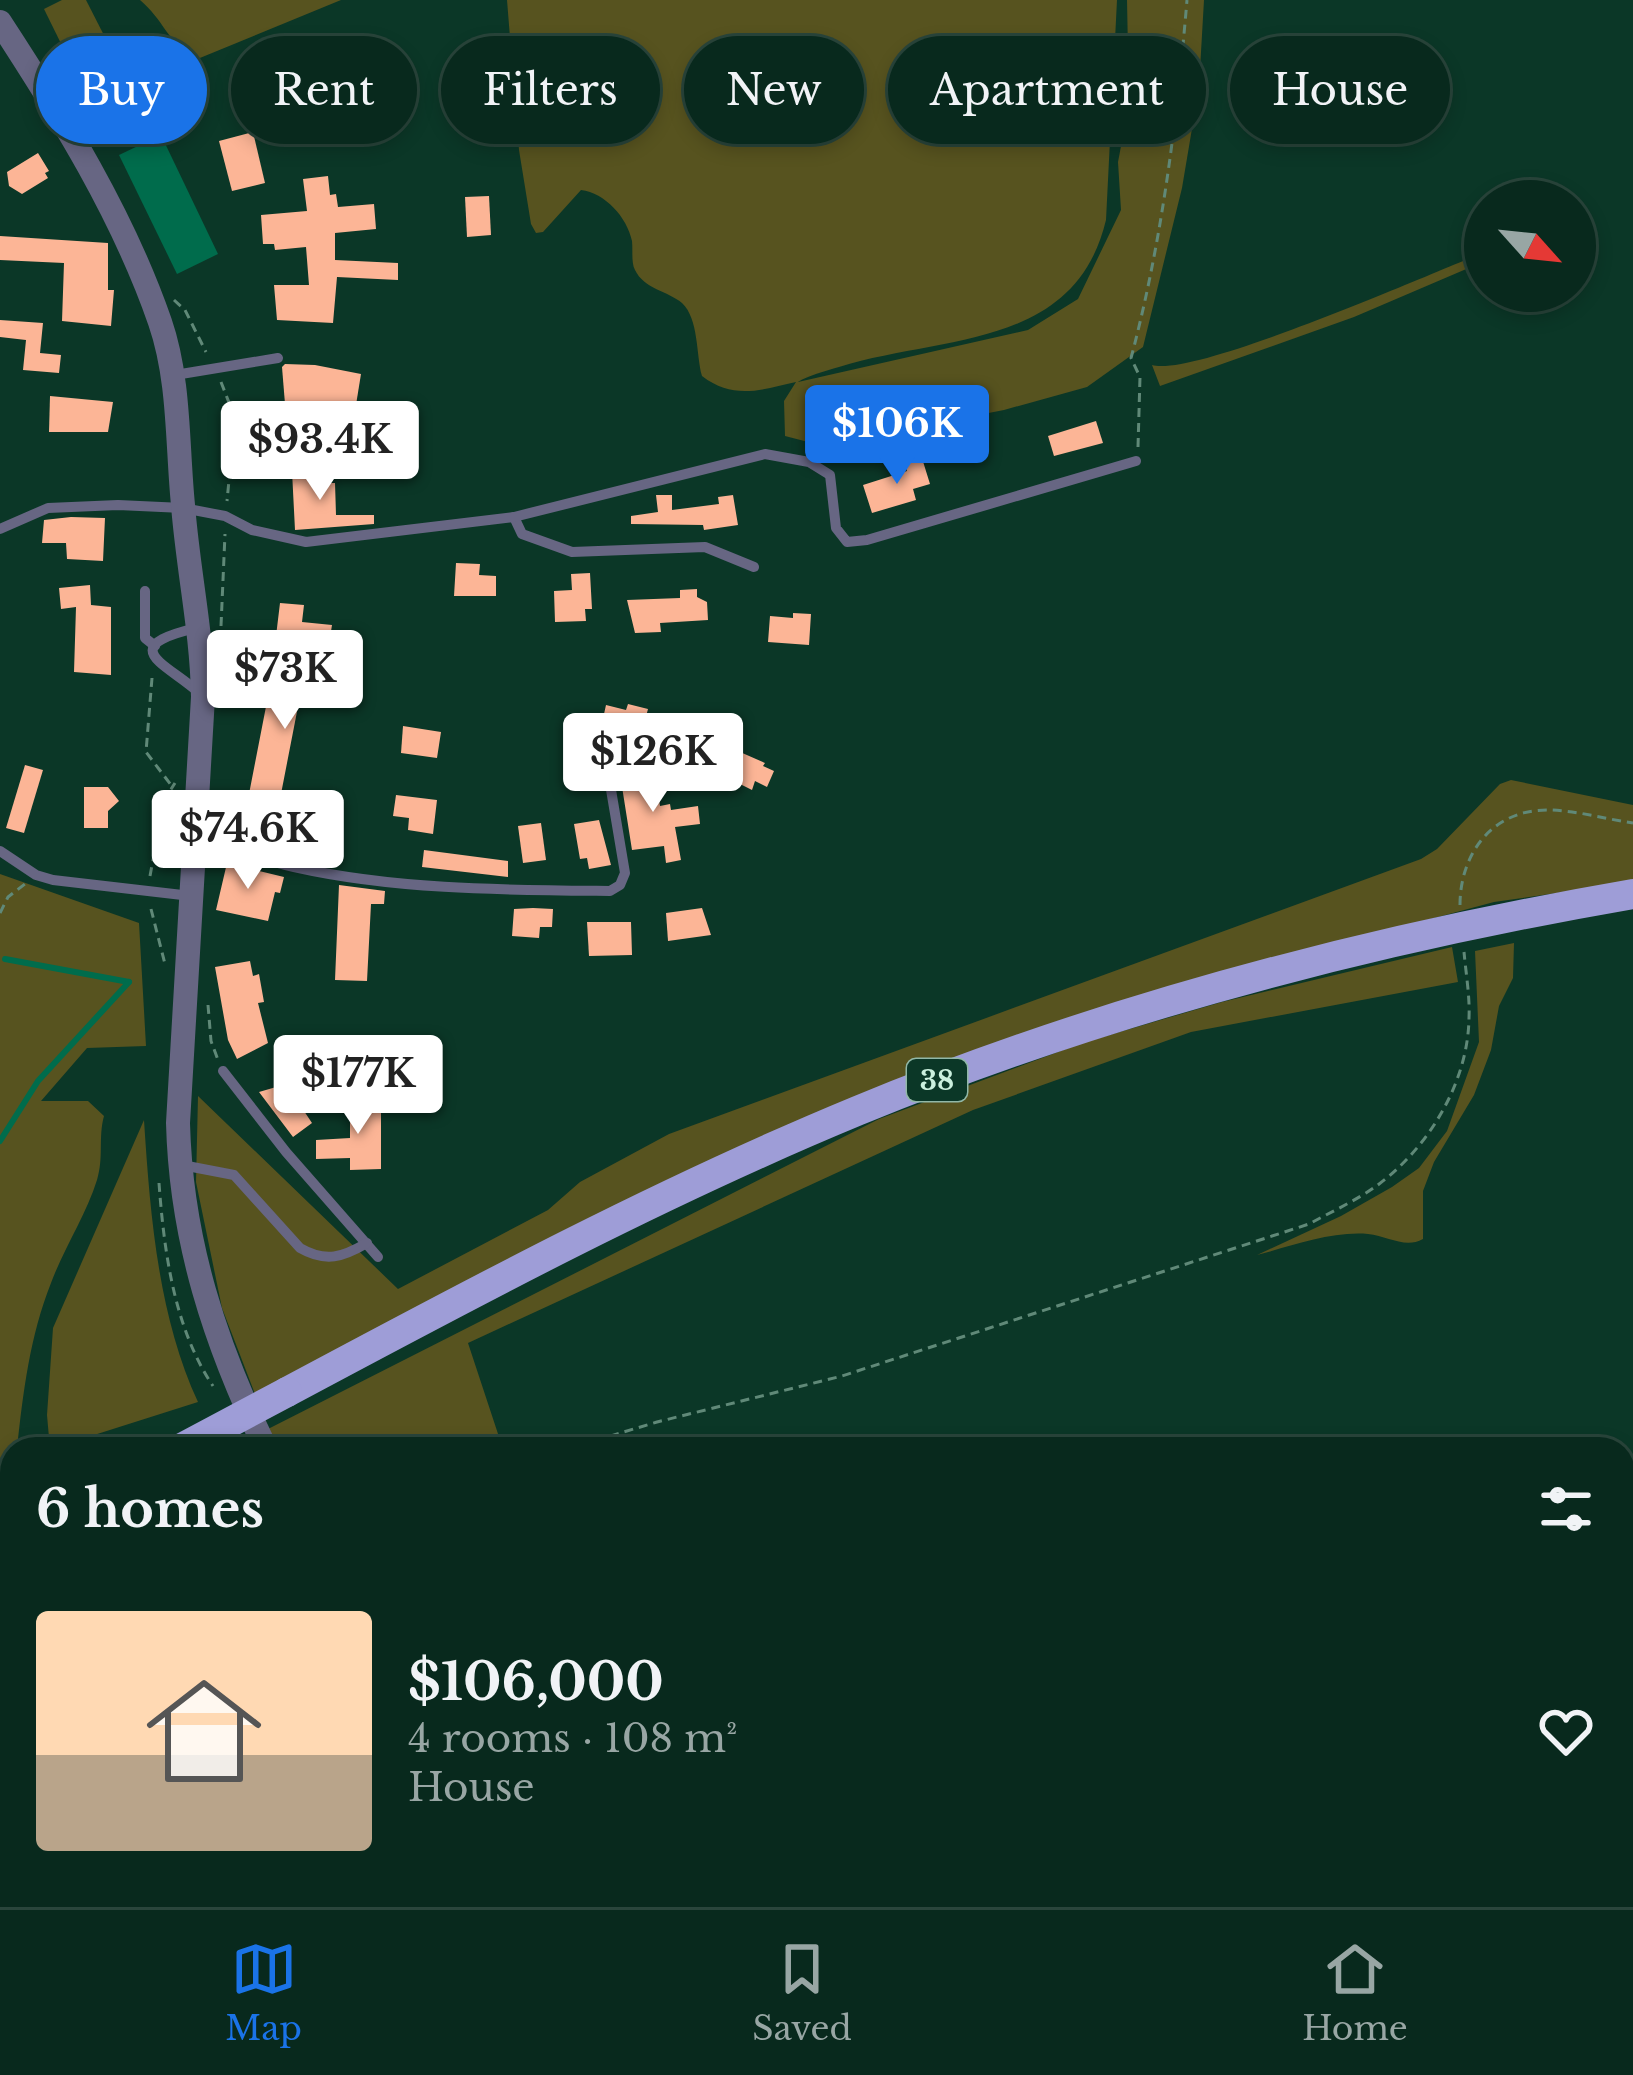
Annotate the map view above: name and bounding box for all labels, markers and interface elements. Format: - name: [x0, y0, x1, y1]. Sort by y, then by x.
- chip: Buy: [36, 36, 207, 144]
- chip: Rent: [231, 36, 417, 144]
- chip: Filters: [441, 36, 660, 144]
- chip: New: [684, 36, 864, 144]
- chip: Apartment: [888, 36, 1206, 144]
- chip: House: [1230, 36, 1450, 144]
- north arrow: [1464, 180, 1596, 312]
- map controls: [1464, 180, 1596, 312]
- pin: $106K: [813, 385, 981, 487]
- text: $106K: [832, 399, 962, 448]
- pin: $93.4K: [222, 401, 418, 503]
- text: $93.4K: [248, 415, 392, 464]
- pin: $73K: [214, 630, 356, 732]
- text: $73K: [234, 644, 336, 693]
- pin: $126K: [569, 713, 737, 815]
- text: $126K: [590, 727, 716, 776]
- pin: $74.6K: [150, 790, 346, 892]
- text: $74.6K: [179, 804, 317, 853]
- pin: $177K: [274, 1035, 442, 1137]
- text: $177K: [301, 1049, 415, 1098]
- road number: 38: [907, 1059, 967, 1101]
- icon: filters: [1533, 1476, 1599, 1542]
- text: 6 homes: [36, 1478, 264, 1541]
- text: $106,000: [408, 1651, 664, 1714]
- icon: home: [132, 1659, 276, 1803]
- icon: heart: [1533, 1698, 1599, 1764]
- text: 4 rooms · 108 m²: [408, 1714, 737, 1763]
- text: House: [408, 1763, 535, 1812]
- tab: Map: [225, 1936, 302, 2049]
- tab: Saved: [752, 1936, 852, 2049]
- tab: Home: [1302, 1936, 1408, 2049]

